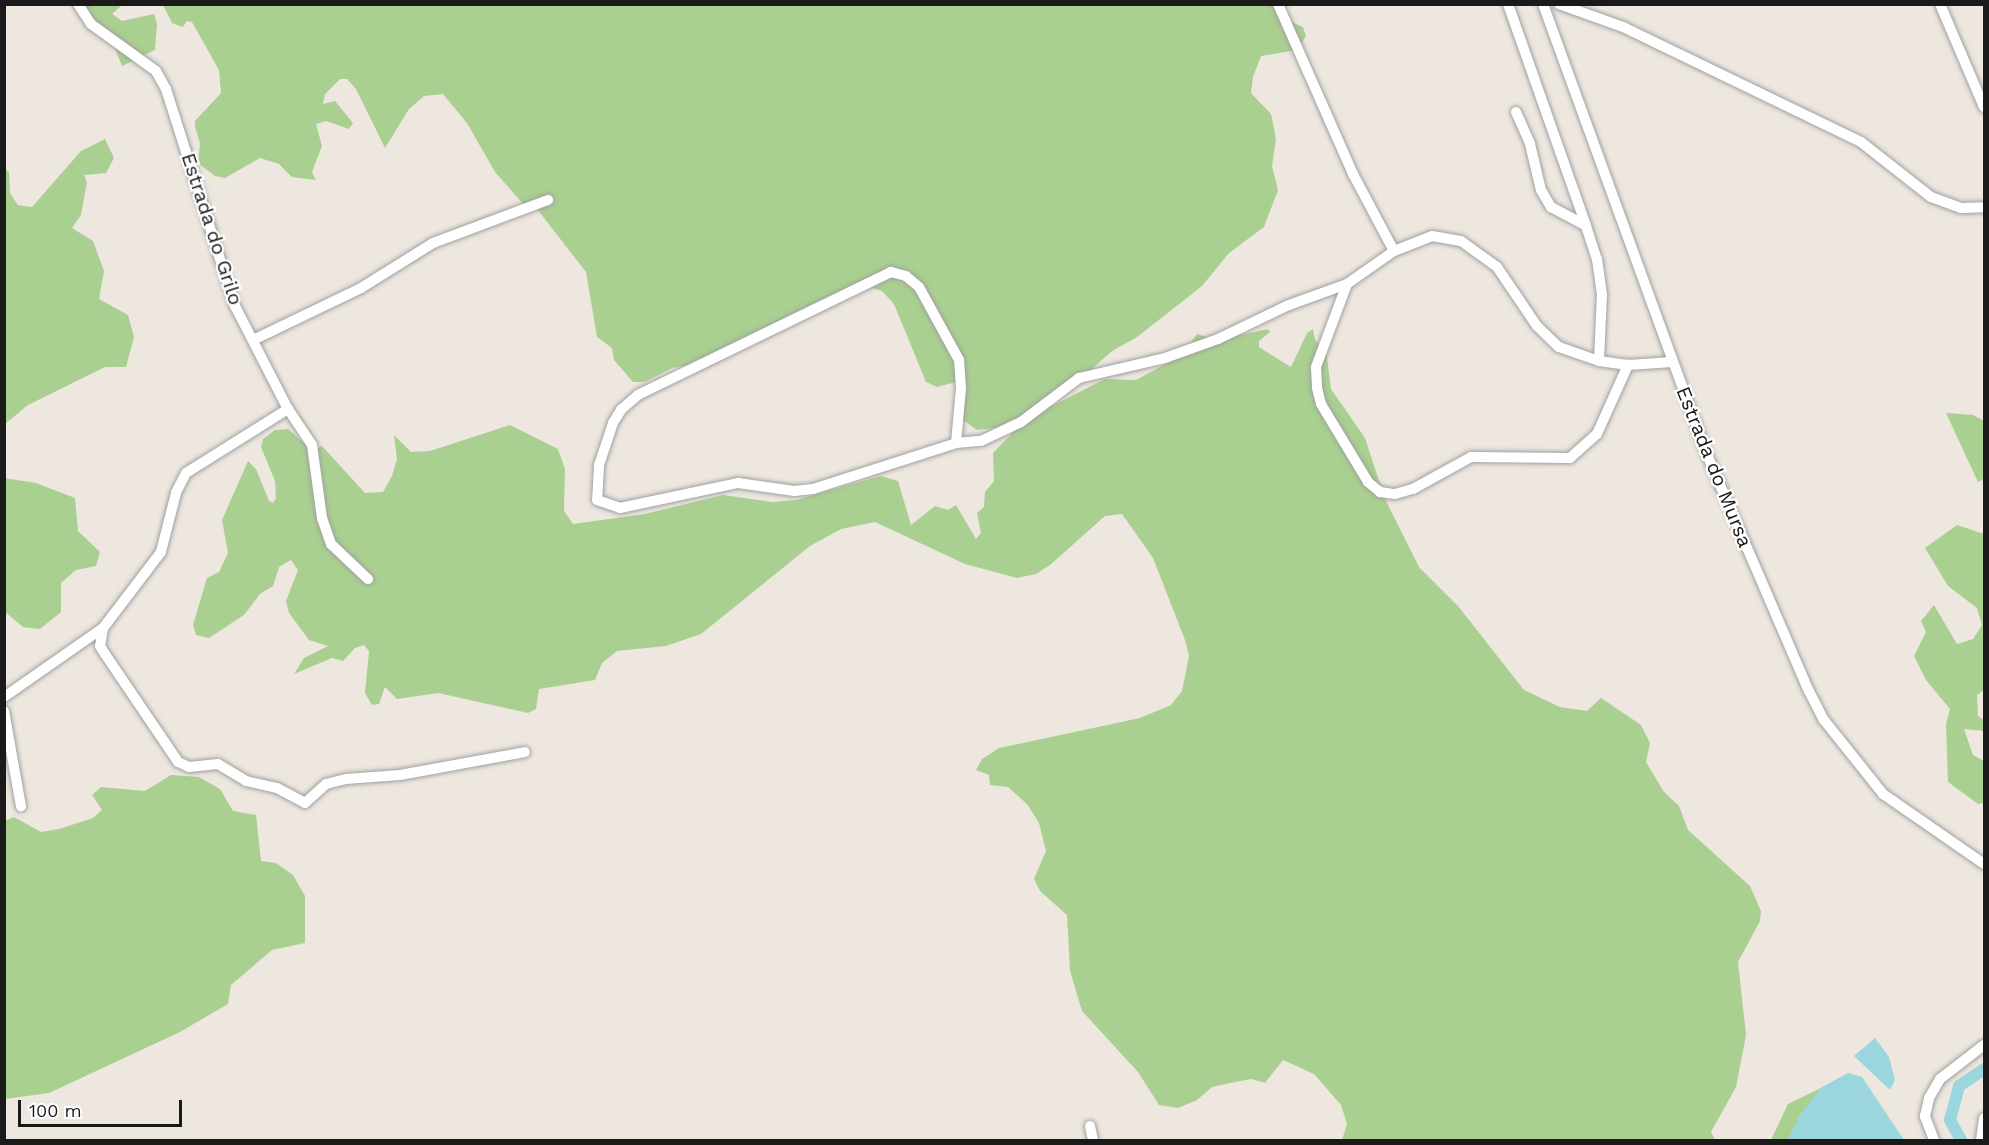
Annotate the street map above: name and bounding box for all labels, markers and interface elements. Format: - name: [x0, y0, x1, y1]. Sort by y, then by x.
- street label: Estrada do Grilo: [176, 150, 248, 308]
- street label: Estrada do Mursa: [1671, 383, 1757, 551]
- scale bar: [21, 1088, 184, 1126]
- text: 100 m: [29, 1100, 82, 1121]

